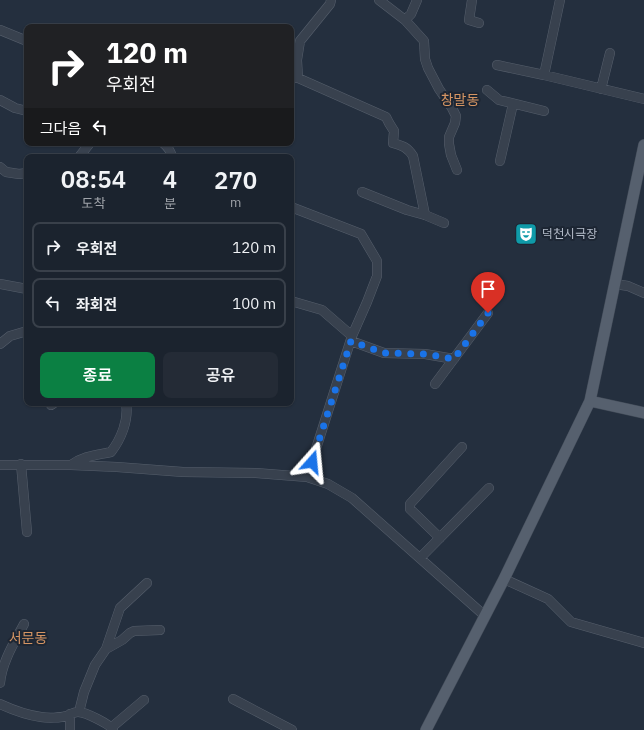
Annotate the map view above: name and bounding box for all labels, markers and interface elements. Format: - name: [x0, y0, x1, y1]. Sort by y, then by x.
- text: 120 m: [106, 34, 188, 71]
- icon: right: [40, 40, 92, 92]
- text: 우회전: [106, 73, 156, 96]
- district label: 창말동: [441, 91, 479, 109]
- icon: left: [89, 116, 111, 138]
- text: 그다음: [40, 119, 81, 138]
- text: 08:54: [61, 163, 126, 195]
- text: 4: [163, 163, 177, 195]
- text: 270: [214, 164, 257, 196]
- text: m: [230, 194, 241, 211]
- text: 도착: [81, 195, 105, 212]
- text: 분: [164, 195, 176, 212]
- theatre icon: 덕천시극장: [513, 221, 539, 247]
- place label: 덕천시극장: [542, 226, 597, 241]
- icon: right: [42, 236, 64, 258]
- text: 120 m: [232, 238, 276, 257]
- text: 우회전: [76, 239, 117, 258]
- pin: [471, 272, 505, 313]
- icon: arrive: [477, 278, 499, 300]
- icon: left: [42, 292, 64, 314]
- text: 100 m: [232, 294, 276, 313]
- text: 좌회전: [76, 295, 117, 314]
- button: 종료: [40, 352, 155, 398]
- button: 공유: [163, 352, 278, 398]
- position arrow: [291, 441, 333, 483]
- district label: 서문동: [9, 629, 47, 647]

